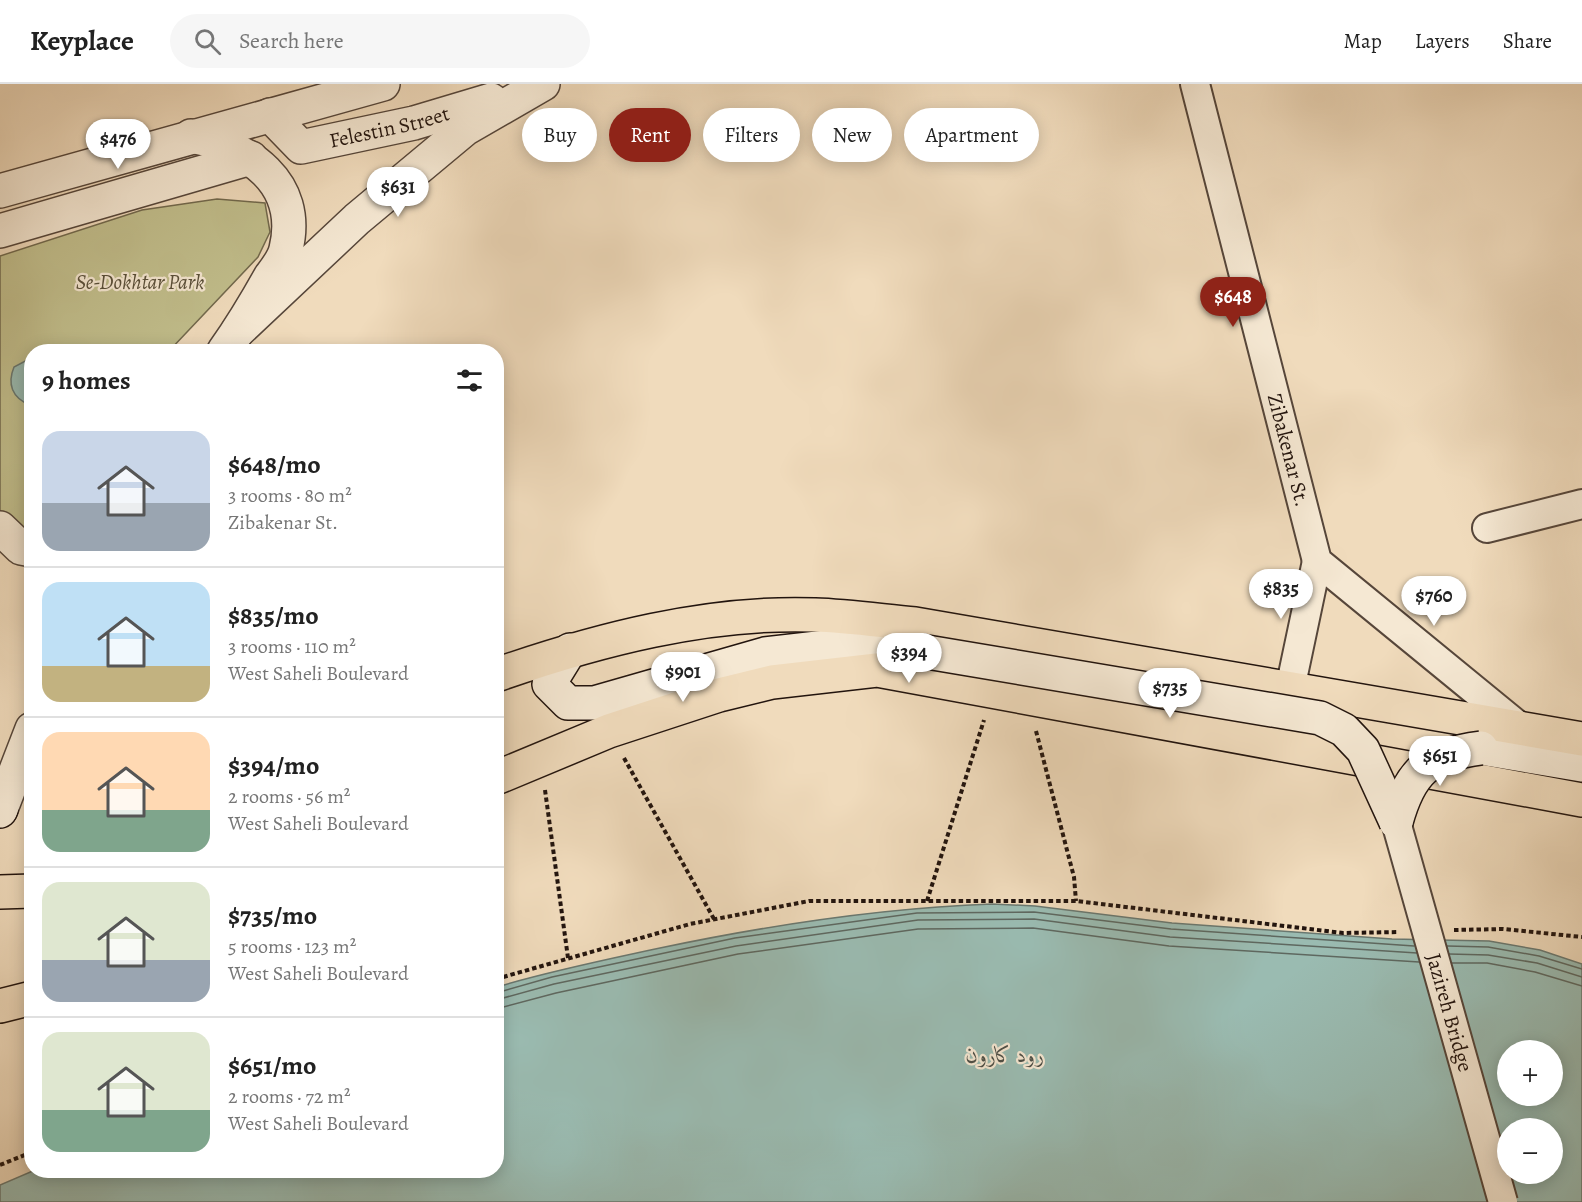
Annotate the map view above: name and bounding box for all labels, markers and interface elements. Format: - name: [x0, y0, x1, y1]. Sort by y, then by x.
- search box: [170, 14, 590, 68]
- text: Keyplace: [30, 22, 134, 60]
- icon: search: [191, 25, 224, 58]
- text: Search here: [239, 26, 344, 56]
- text: Map: [1343, 27, 1382, 55]
- text: Layers: [1415, 27, 1470, 55]
- text: Share: [1503, 27, 1552, 55]
- street label: Felestin Street: [327, 99, 453, 155]
- chip: Buy: [522, 108, 597, 162]
- chip: Rent: [609, 108, 691, 162]
- chip: Filters: [703, 108, 800, 162]
- chip: New: [812, 108, 892, 162]
- chip: Apartment: [904, 108, 1039, 162]
- pin: $476: [82, 119, 154, 170]
- text: $476: [100, 125, 136, 152]
- pin: $631: [362, 167, 434, 218]
- text: $631: [381, 173, 415, 200]
- park label: Se-Dokhtar Park: [76, 268, 204, 296]
- pin: $648: [1197, 277, 1269, 328]
- text: $648: [1214, 283, 1252, 310]
- text: 9 homes: [42, 363, 131, 398]
- icon: filters: [453, 364, 486, 397]
- street label: Zibakenar St.: [1261, 391, 1317, 510]
- text: $648/mo: [228, 447, 321, 482]
- icon: home: [90, 455, 162, 527]
- text: 3 rooms · 80 m²: [228, 482, 352, 509]
- text: Zibakenar St.: [228, 509, 338, 536]
- pin: $835: [1245, 569, 1317, 620]
- text: $835: [1263, 575, 1299, 602]
- pin: $760: [1398, 576, 1470, 627]
- text: $760: [1415, 582, 1453, 609]
- text: $835/mo: [228, 598, 319, 633]
- icon: home: [90, 606, 162, 678]
- text: 3 rooms · 110 m²: [228, 633, 356, 660]
- pin: $394: [873, 633, 945, 684]
- text: $394: [891, 639, 927, 666]
- pin: $901: [647, 652, 719, 703]
- text: $901: [665, 658, 701, 685]
- text: West Saheli Boulevard: [228, 660, 409, 687]
- pin: $735: [1134, 668, 1206, 719]
- text: $735: [1153, 674, 1188, 701]
- pin: $651: [1404, 736, 1476, 787]
- text: $651: [1423, 742, 1457, 769]
- text: $394/mo: [228, 748, 319, 783]
- icon: home: [90, 756, 162, 828]
- text: 2 rooms · 56 m²: [228, 783, 350, 810]
- text: West Saheli Boulevard: [228, 810, 409, 837]
- text: $735/mo: [228, 898, 317, 933]
- icon: home: [90, 906, 162, 978]
- text: 5 rooms · 123 m²: [228, 933, 356, 960]
- street label: Jazireh Bridge: [1420, 950, 1480, 1075]
- text: West Saheli Boulevard: [228, 960, 409, 987]
- water label: رود کارون: [966, 1040, 1044, 1070]
- map controls: [1497, 1040, 1563, 1184]
- button: +: [1497, 1040, 1563, 1106]
- text: $651/mo: [228, 1048, 316, 1083]
- icon: home: [90, 1056, 162, 1128]
- text: 2 rooms · 72 m²: [228, 1083, 350, 1110]
- text: West Saheli Boulevard: [228, 1110, 409, 1137]
- button: −: [1497, 1118, 1563, 1184]

